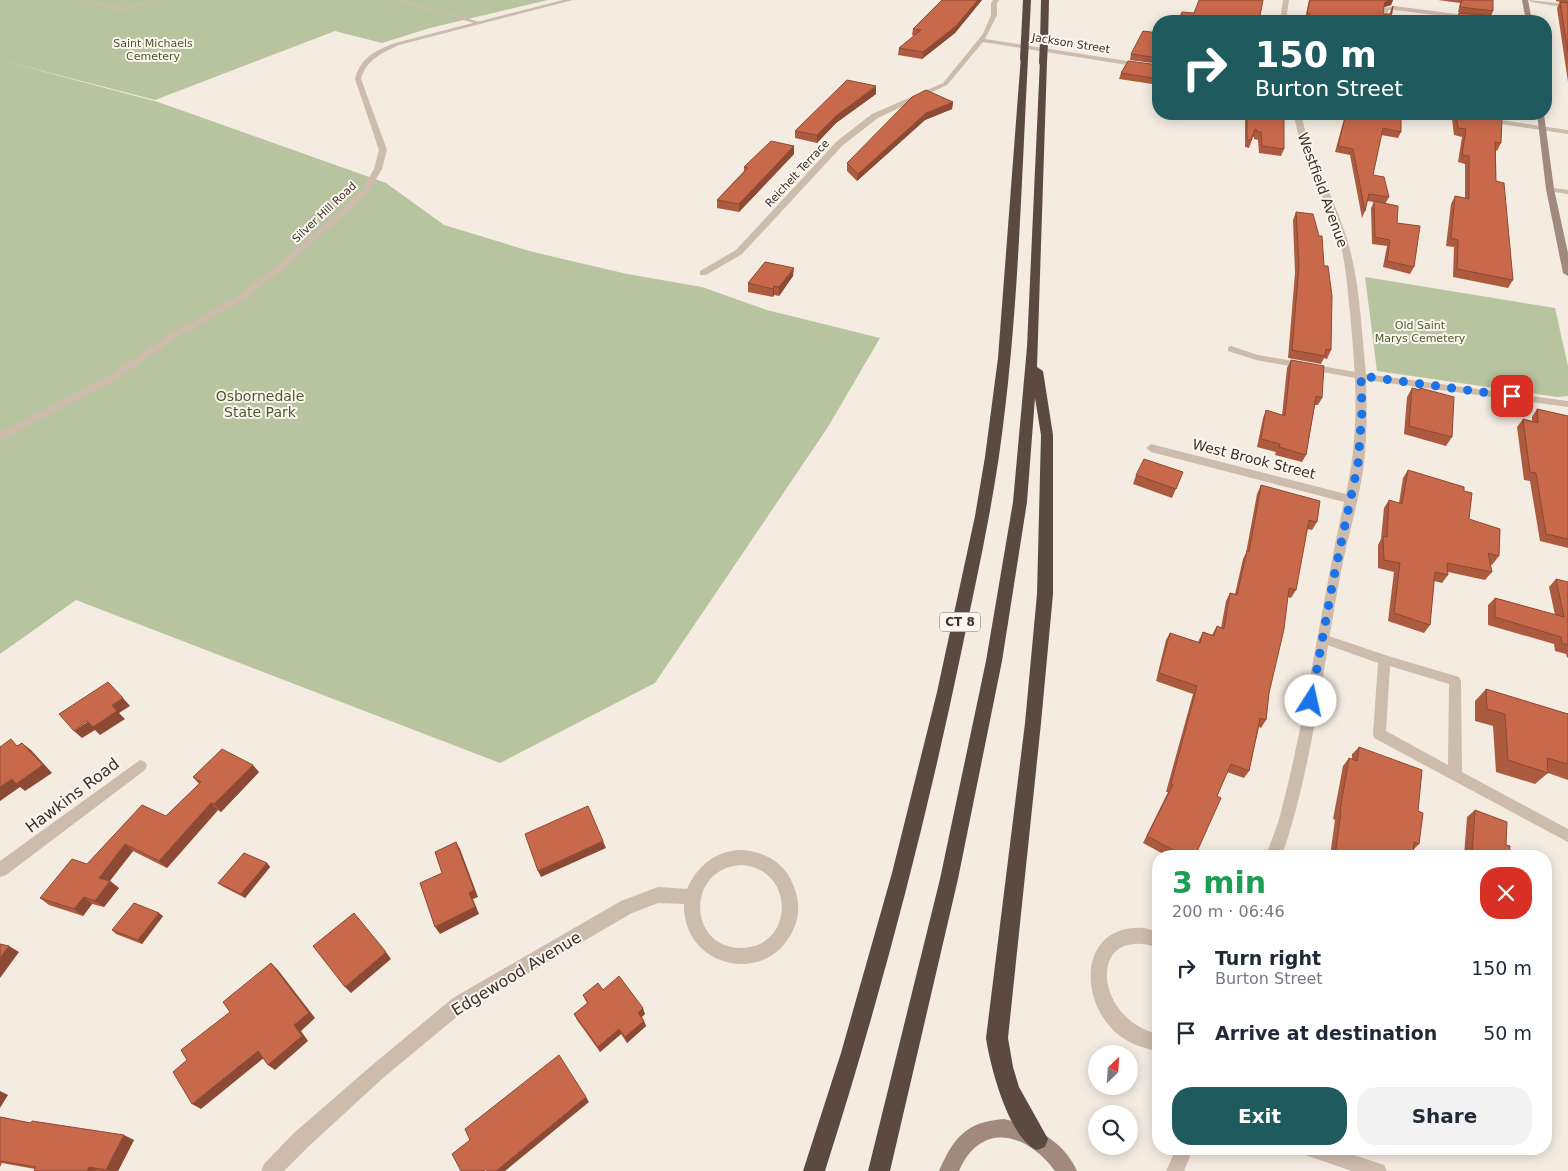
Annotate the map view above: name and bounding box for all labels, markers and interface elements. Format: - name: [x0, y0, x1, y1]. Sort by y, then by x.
- street label: Jackson Street: [1030, 31, 1112, 56]
- icon: right: [1172, 35, 1237, 100]
- text: 150 m: [1255, 35, 1377, 75]
- park label: Saint Michaels Cemetery: [113, 37, 193, 63]
- text: Burton Street: [1255, 76, 1403, 101]
- street label: Westfield Avenue: [1295, 130, 1351, 250]
- street label: Reichelt Terrace: [763, 137, 832, 210]
- street label: Silver Hill Road: [290, 179, 359, 245]
- park label: Old Saint Marys Cemetery: [1375, 319, 1466, 345]
- pin: [1491, 375, 1533, 417]
- icon: arrive: [1498, 382, 1526, 410]
- park label: Osbornedale State Park: [216, 388, 304, 420]
- street label: West Brook Street: [1191, 436, 1318, 482]
- road number: CT 8: [940, 612, 980, 632]
- position arrow: [1284, 674, 1336, 726]
- street label: Hawkins Road: [22, 754, 123, 837]
- text: 3 min: [1172, 865, 1266, 900]
- button: close: [1480, 867, 1532, 919]
- text: 200 m · 06:46: [1172, 902, 1285, 921]
- street label: Edgewood Avenue: [448, 927, 584, 1020]
- text: Turn right: [1215, 947, 1321, 969]
- icon: right: [1172, 954, 1200, 982]
- text: 150 m: [1471, 957, 1532, 979]
- text: Burton Street: [1215, 969, 1323, 988]
- icon: arrive: [1172, 1019, 1200, 1047]
- text: Arrive at destination: [1215, 1022, 1437, 1044]
- text: 50 m: [1483, 1022, 1532, 1044]
- north arrow: [1088, 1045, 1138, 1095]
- map controls: [1088, 1045, 1138, 1155]
- button: Exit: [1172, 1087, 1347, 1145]
- button: Share: [1357, 1087, 1532, 1145]
- button: search: [1088, 1105, 1138, 1155]

